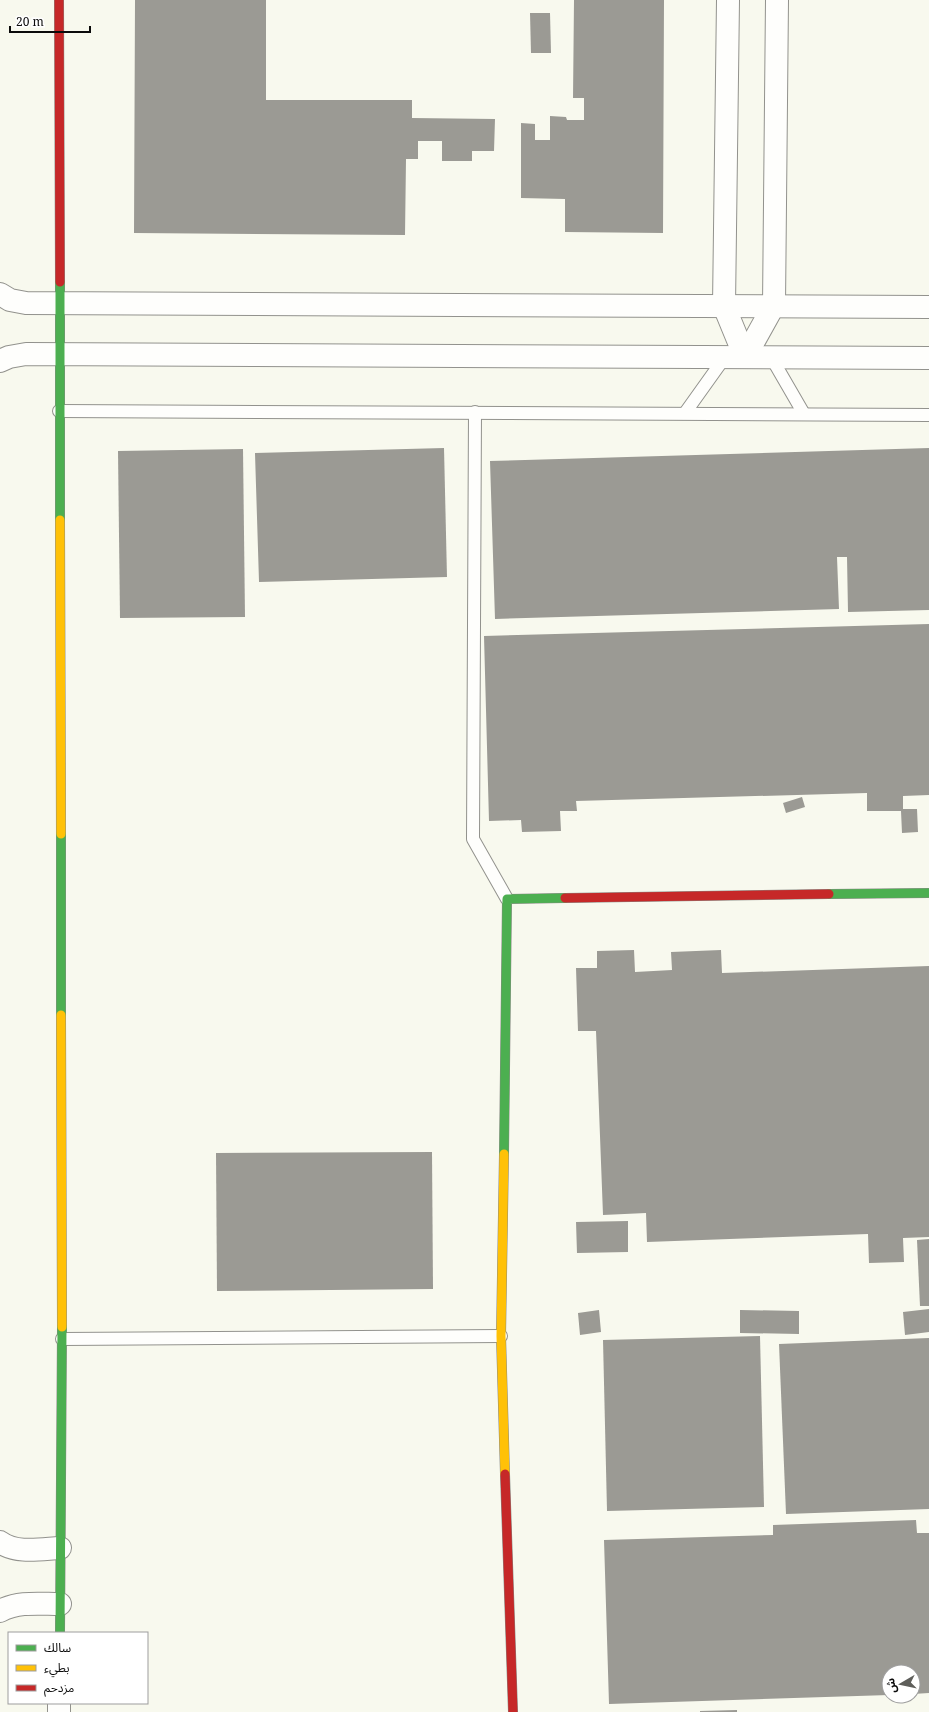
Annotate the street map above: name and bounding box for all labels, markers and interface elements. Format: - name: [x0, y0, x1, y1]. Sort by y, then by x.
- scale bar: [10, 8, 90, 34]
- text: 20 m: [16, 13, 44, 30]
- legend: [8, 1632, 148, 1704]
- text: سالك: [44, 1639, 71, 1656]
- text: بطيء: [44, 1659, 70, 1678]
- north arrow: [881, 1664, 921, 1704]
- text: ش: [882, 1677, 899, 1694]
- text: مزدحم: [44, 1679, 74, 1697]

